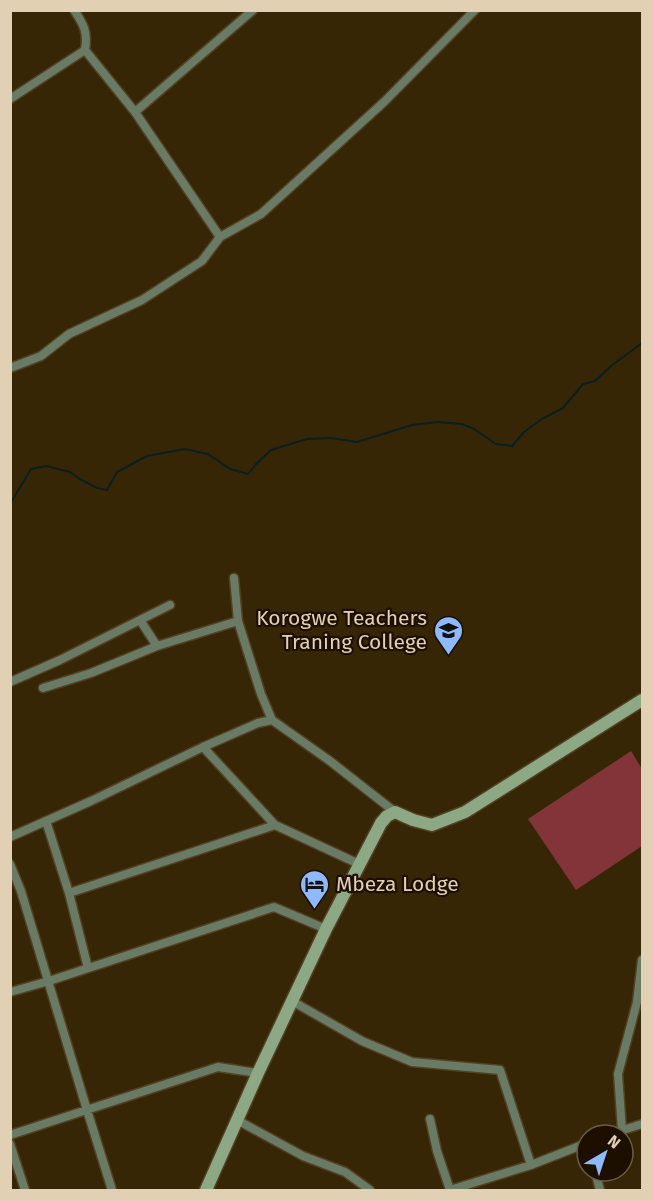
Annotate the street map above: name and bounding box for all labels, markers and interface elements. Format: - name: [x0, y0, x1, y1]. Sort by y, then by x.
- place label: Korogwe Teachers Traning College: [256, 605, 427, 655]
- school or university icon: Korogwe Teachers Traning College: [432, 614, 464, 656]
- hotel icon: Mbeza Lodge: [299, 868, 331, 910]
- place label: Mbeza Lodge: [336, 871, 459, 897]
- north arrow: [575, 1123, 635, 1183]
- text: N: [604, 1131, 624, 1152]

